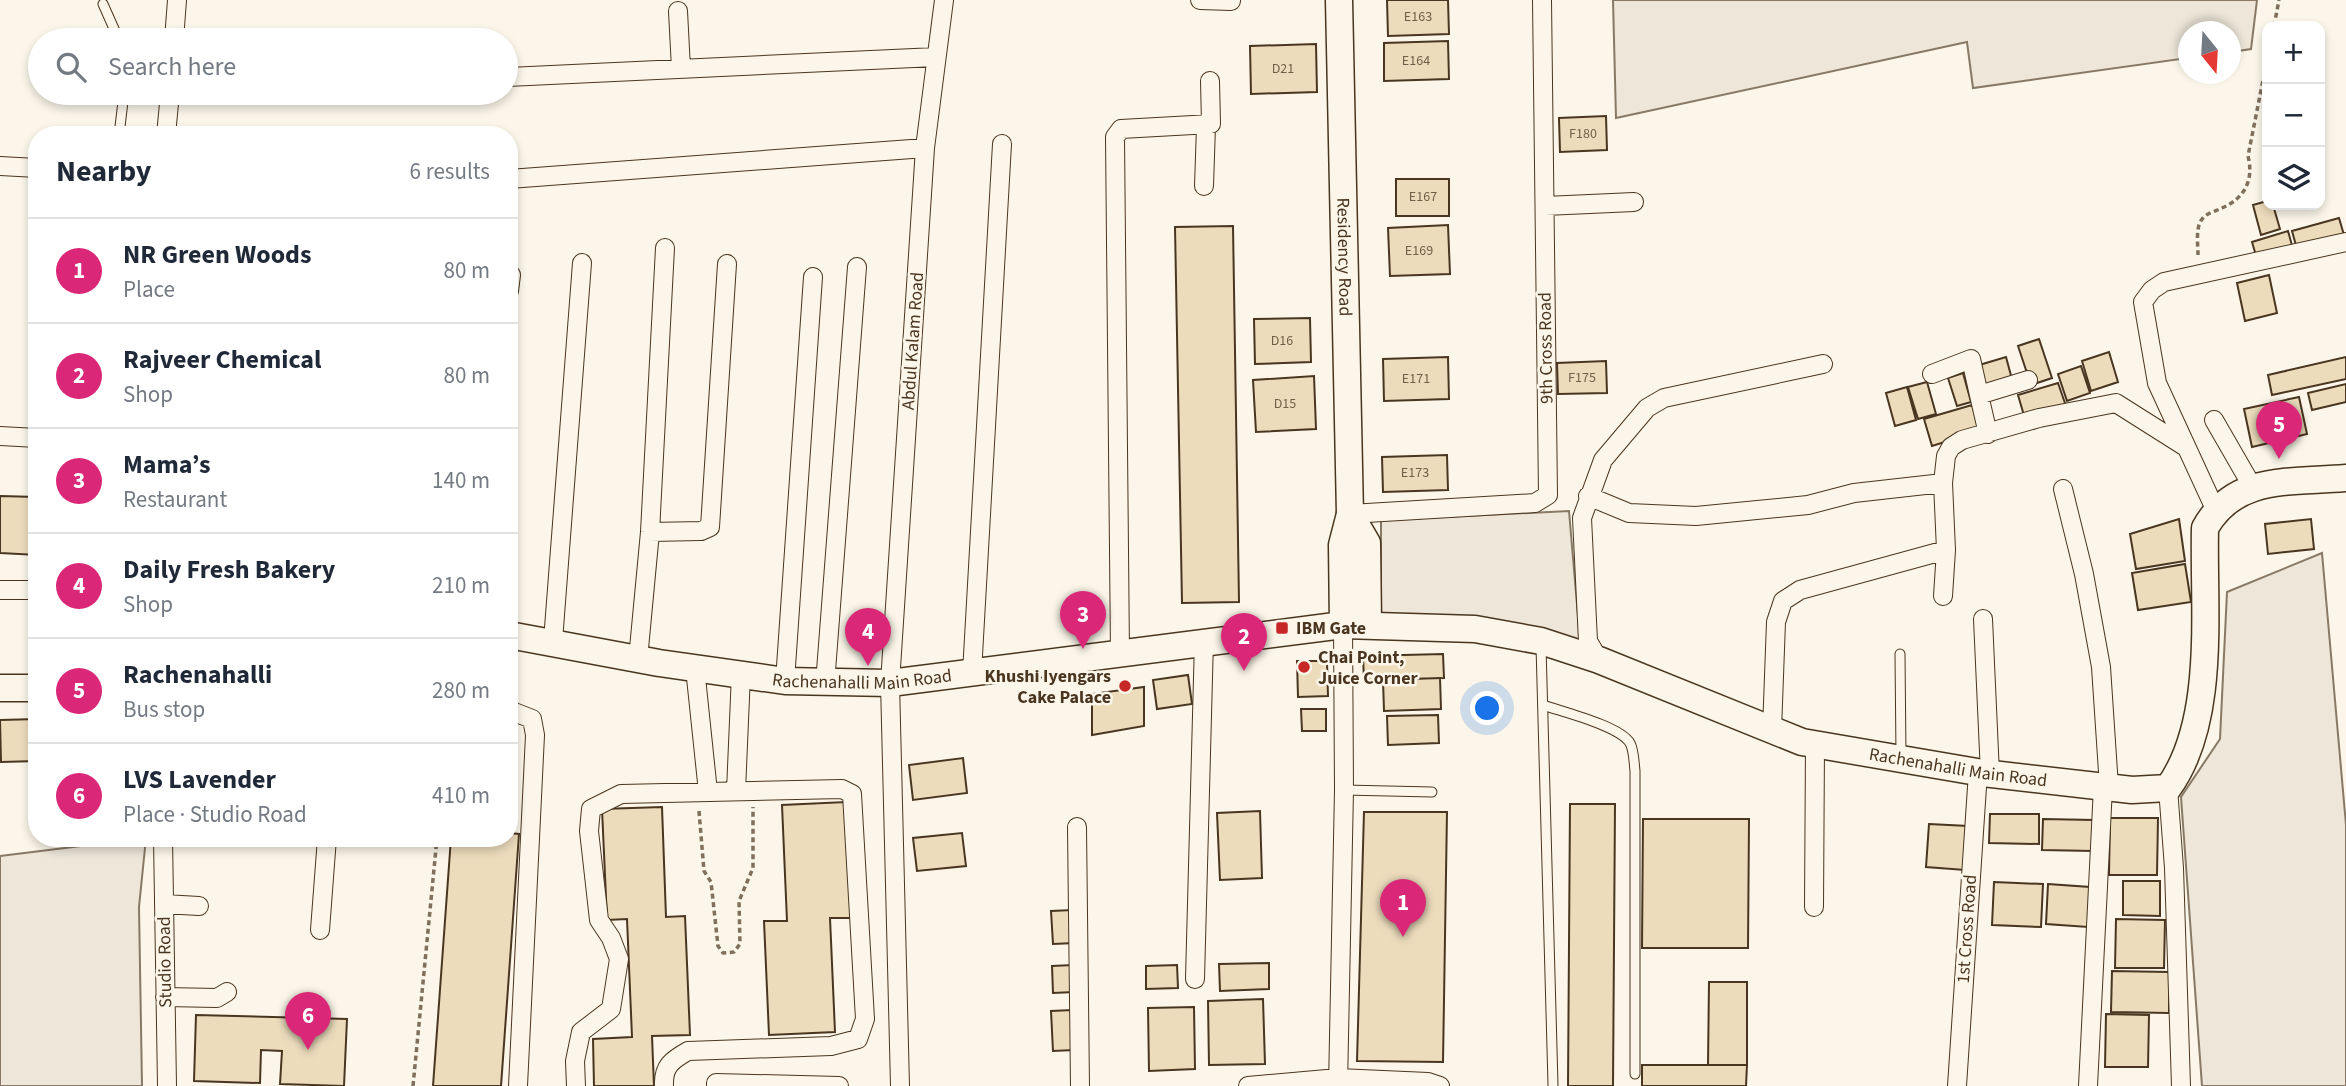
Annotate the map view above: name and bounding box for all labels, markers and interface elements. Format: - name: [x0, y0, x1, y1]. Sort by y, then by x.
- house number: E163: [1404, 7, 1432, 27]
- north arrow: [2178, 21, 2241, 84]
- map controls: [2262, 21, 2325, 210]
- button: +: [2262, 21, 2325, 84]
- search box: [28, 28, 518, 105]
- icon: search: [52, 48, 90, 86]
- text: Search here: [108, 48, 236, 85]
- house number: E164: [1402, 51, 1430, 71]
- house number: D21: [1272, 59, 1294, 79]
- button: −: [2262, 84, 2325, 147]
- house number: F180: [1569, 124, 1597, 144]
- button: layers: [2262, 147, 2325, 210]
- text: Nearby: [56, 150, 151, 193]
- text: 6 results: [410, 155, 490, 188]
- house number: E167: [1409, 187, 1437, 207]
- street label: Residency Road: [1331, 197, 1358, 317]
- text: NR Green Woods: [123, 236, 312, 273]
- house number: E169: [1405, 241, 1433, 261]
- text: 1: [73, 254, 85, 287]
- text: 80 m: [443, 254, 490, 287]
- street label: Abdul Kalam Road: [896, 271, 930, 411]
- text: Place: [123, 273, 175, 306]
- street label: 9th Cross Road: [1533, 292, 1559, 404]
- house number: D16: [1271, 331, 1293, 351]
- text: Rajveer Chemical: [123, 341, 321, 378]
- text: 2: [73, 359, 85, 392]
- text: 80 m: [443, 359, 490, 392]
- house number: F175: [1568, 368, 1596, 388]
- house number: E171: [1402, 369, 1430, 389]
- text: Shop: [123, 378, 173, 411]
- house number: D15: [1274, 394, 1296, 414]
- pin: 5: [2256, 401, 2302, 459]
- text: Mama’s: [123, 446, 211, 483]
- house number: E173: [1401, 463, 1429, 483]
- text: 3: [73, 464, 85, 497]
- text: 140 m: [432, 464, 490, 497]
- text: Restaurant: [123, 483, 227, 516]
- text: Daily Fresh Bakery: [123, 551, 335, 588]
- text: 4: [73, 569, 85, 602]
- text: 210 m: [432, 569, 490, 602]
- text: Shop: [123, 588, 173, 621]
- pin: 3: [1060, 591, 1106, 649]
- pin: 4: [845, 608, 891, 666]
- pin: 2: [1221, 613, 1267, 671]
- place label: IBM Gate: [1296, 616, 1366, 641]
- marker: IBM Gate: [1274, 620, 1290, 636]
- place label: Chai Point, Juice Corner: [1318, 645, 1418, 691]
- text: Rachenahalli: [123, 656, 272, 693]
- marker: Chai Point, Juice Corner: [1296, 659, 1312, 675]
- street label: Rachenahalli Main Road: [770, 663, 953, 696]
- place label: Khushi Iyengars Cake Palace: [985, 664, 1111, 710]
- text: 5: [73, 674, 85, 707]
- text: 280 m: [432, 674, 490, 707]
- marker: Khushi Iyengars Cake Palace: [1117, 678, 1133, 694]
- your location: [1470, 691, 1504, 725]
- text: Bus stop: [123, 693, 205, 726]
- street label: Rachenahalli Main Road: [1867, 741, 2049, 793]
- text: LVS Lavender: [123, 761, 276, 798]
- text: 6: [73, 779, 85, 812]
- text: 410 m: [432, 779, 490, 812]
- text: Place · Studio Road: [123, 798, 307, 831]
- street label: 1st Cross Road: [1951, 874, 1983, 984]
- pin: 1: [1380, 879, 1426, 937]
- street label: Studio Road: [152, 916, 178, 1008]
- pin: 6: [285, 992, 331, 1050]

